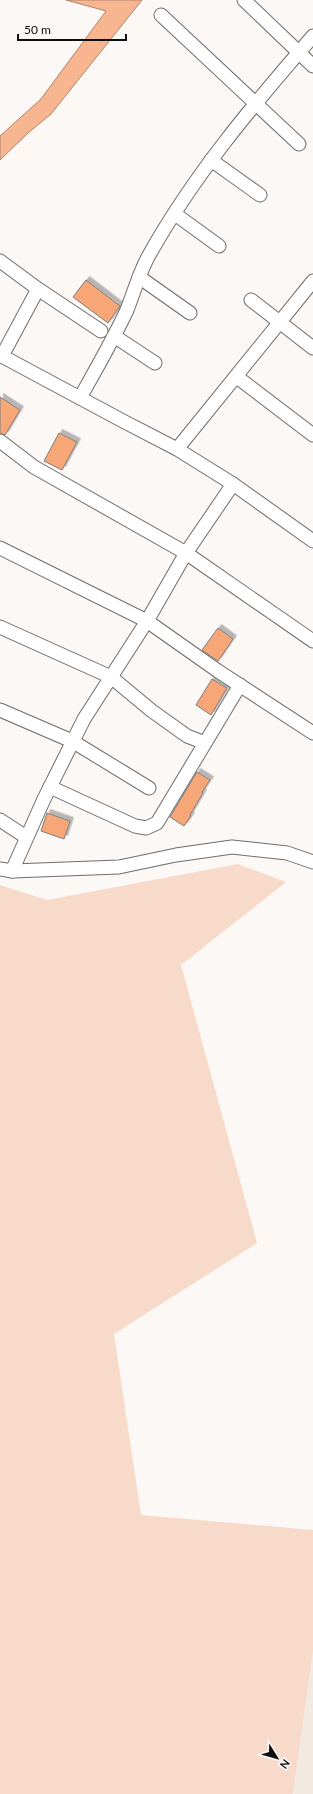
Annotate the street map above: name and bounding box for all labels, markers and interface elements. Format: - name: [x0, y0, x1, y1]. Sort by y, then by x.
- scale bar: [18, 16, 126, 42]
- text: 50 m: [24, 22, 51, 37]
- north arrow: [257, 1738, 297, 1778]
- text: N: [278, 1757, 293, 1772]

